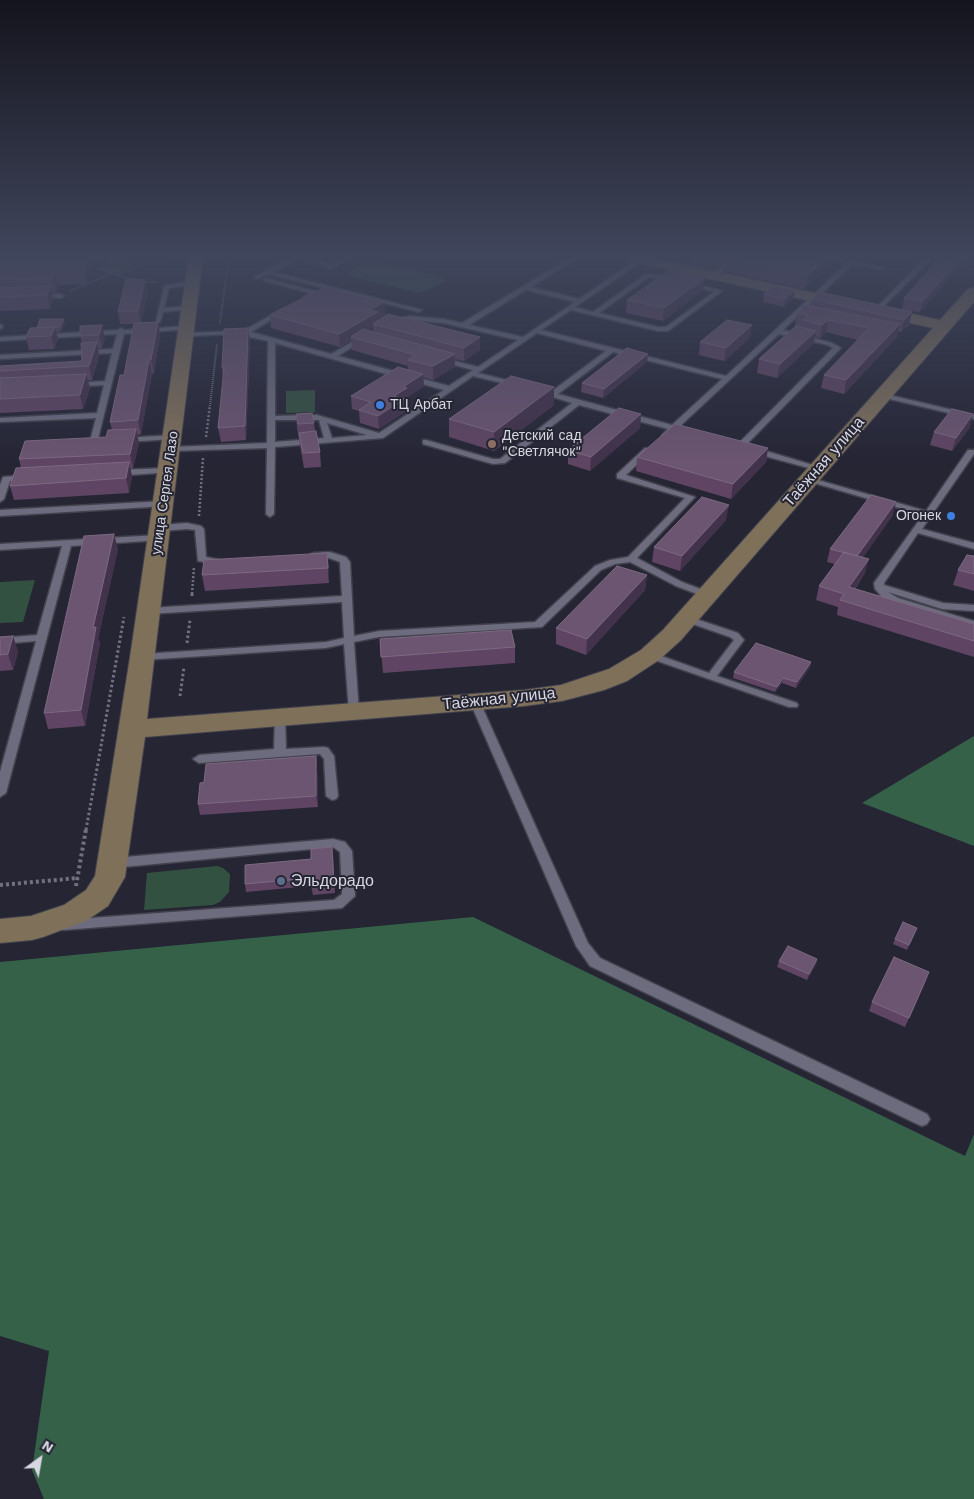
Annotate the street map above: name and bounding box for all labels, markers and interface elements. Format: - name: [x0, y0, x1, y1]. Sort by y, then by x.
- place label: ТЦ Арбат: [390, 397, 452, 413]
- marker: ТЦ Арбат: [374, 399, 386, 411]
- street label: Таёжная улица: [780, 413, 868, 511]
- place label: Детский сад "Светлячок": [502, 428, 582, 461]
- street label: улица Сергея Лазо: [148, 430, 182, 556]
- marker: Детский сад "Светлячок": [486, 438, 498, 450]
- place label: Огонек: [896, 508, 941, 524]
- marker: Огонек: [945, 510, 957, 522]
- street label: Таёжная улица: [442, 684, 556, 714]
- place label: Эльдорадо: [291, 871, 374, 891]
- marker: Эльдорадо: [275, 875, 287, 887]
- north arrow: [15, 1434, 65, 1484]
- text: N: [39, 1437, 57, 1456]

